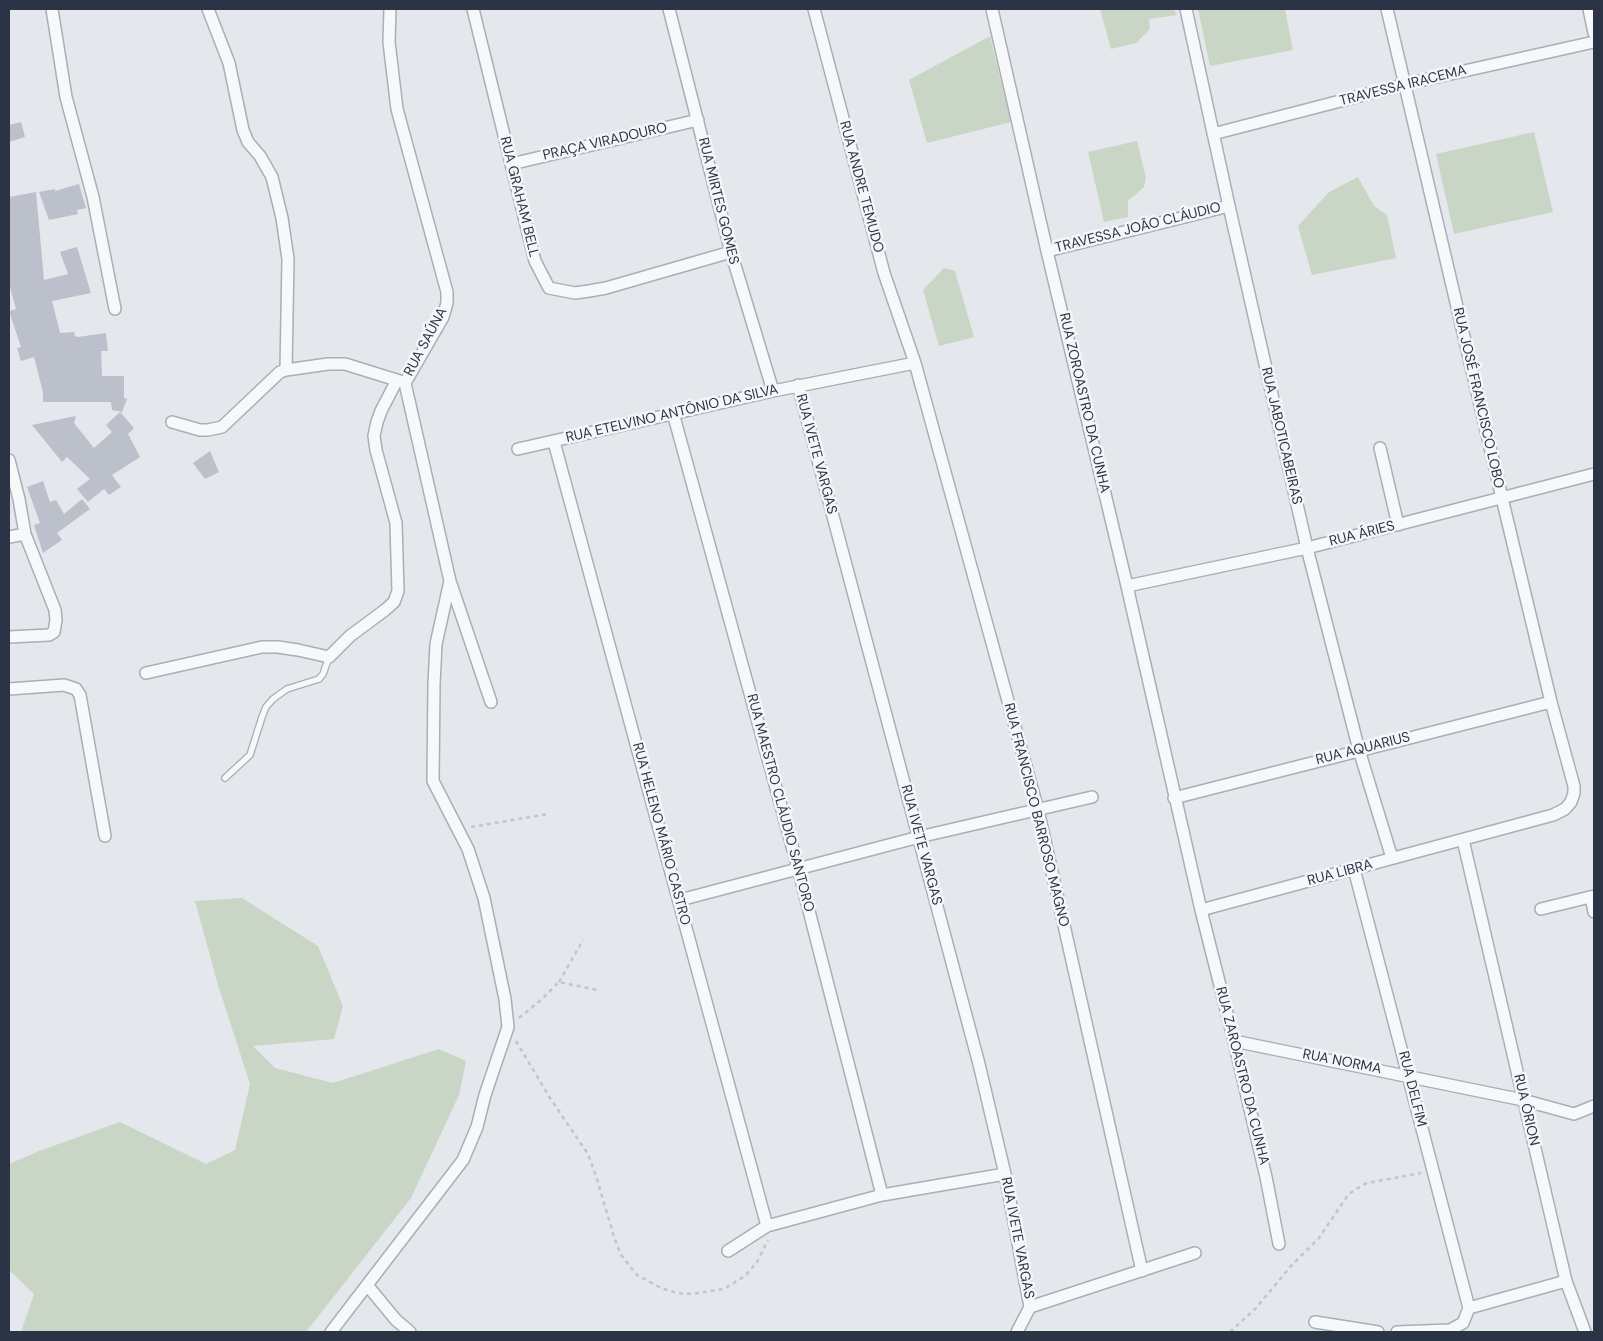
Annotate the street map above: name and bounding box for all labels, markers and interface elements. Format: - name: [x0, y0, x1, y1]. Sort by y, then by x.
- street label: TRAVESSA IRACEMA: [1338, 62, 1468, 110]
- street label: RUA ANDRE TEMUDO: [835, 119, 887, 255]
- street label: PRAÇA VIRADOURO: [541, 120, 669, 164]
- street label: RUA GRAHAM BELL: [496, 135, 542, 259]
- street label: RUA MIRTES GOMES: [694, 136, 742, 266]
- street label: TRAVESSA JOÃO CLÁUDIO: [1053, 199, 1223, 257]
- street label: RUA SAÚNA: [401, 305, 451, 379]
- street label: RUA JOSÉ FRANCISCO LOBO: [1449, 306, 1507, 490]
- street label: RUA ZOROASTRO DA CUNHA: [1055, 311, 1113, 495]
- street label: RUA JABOTICABEIRAS: [1257, 366, 1305, 506]
- street label: RUA ETELVINO ANTÔNIO DA SILVA: [564, 381, 780, 447]
- street label: RUA IVETE VARGAS: [792, 392, 840, 516]
- street label: RUA ÁRIES: [1327, 518, 1397, 550]
- street label: RUA MAESTRO CLÁUDIO SANTORO: [743, 692, 817, 914]
- street label: RUA FRANCISCO BARROSO MAGNO: [1000, 701, 1072, 929]
- street label: RUA AQUARIUS: [1314, 729, 1412, 769]
- street label: RUA HELENO MÁRIO CASTRO: [629, 741, 693, 927]
- street label: RUA IVETE VARGAS: [897, 783, 945, 907]
- street label: RUA LIBRA: [1306, 856, 1374, 890]
- street label: RUA ZAROASTRO DA CUNHA: [1212, 985, 1272, 1167]
- street label: RUA NORMA: [1301, 1046, 1383, 1078]
- street label: RUA DELFIM: [1394, 1049, 1430, 1129]
- street label: RUA ÓRION: [1510, 1073, 1542, 1147]
- street label: RUA IVETE VARGAS: [997, 1176, 1037, 1300]

